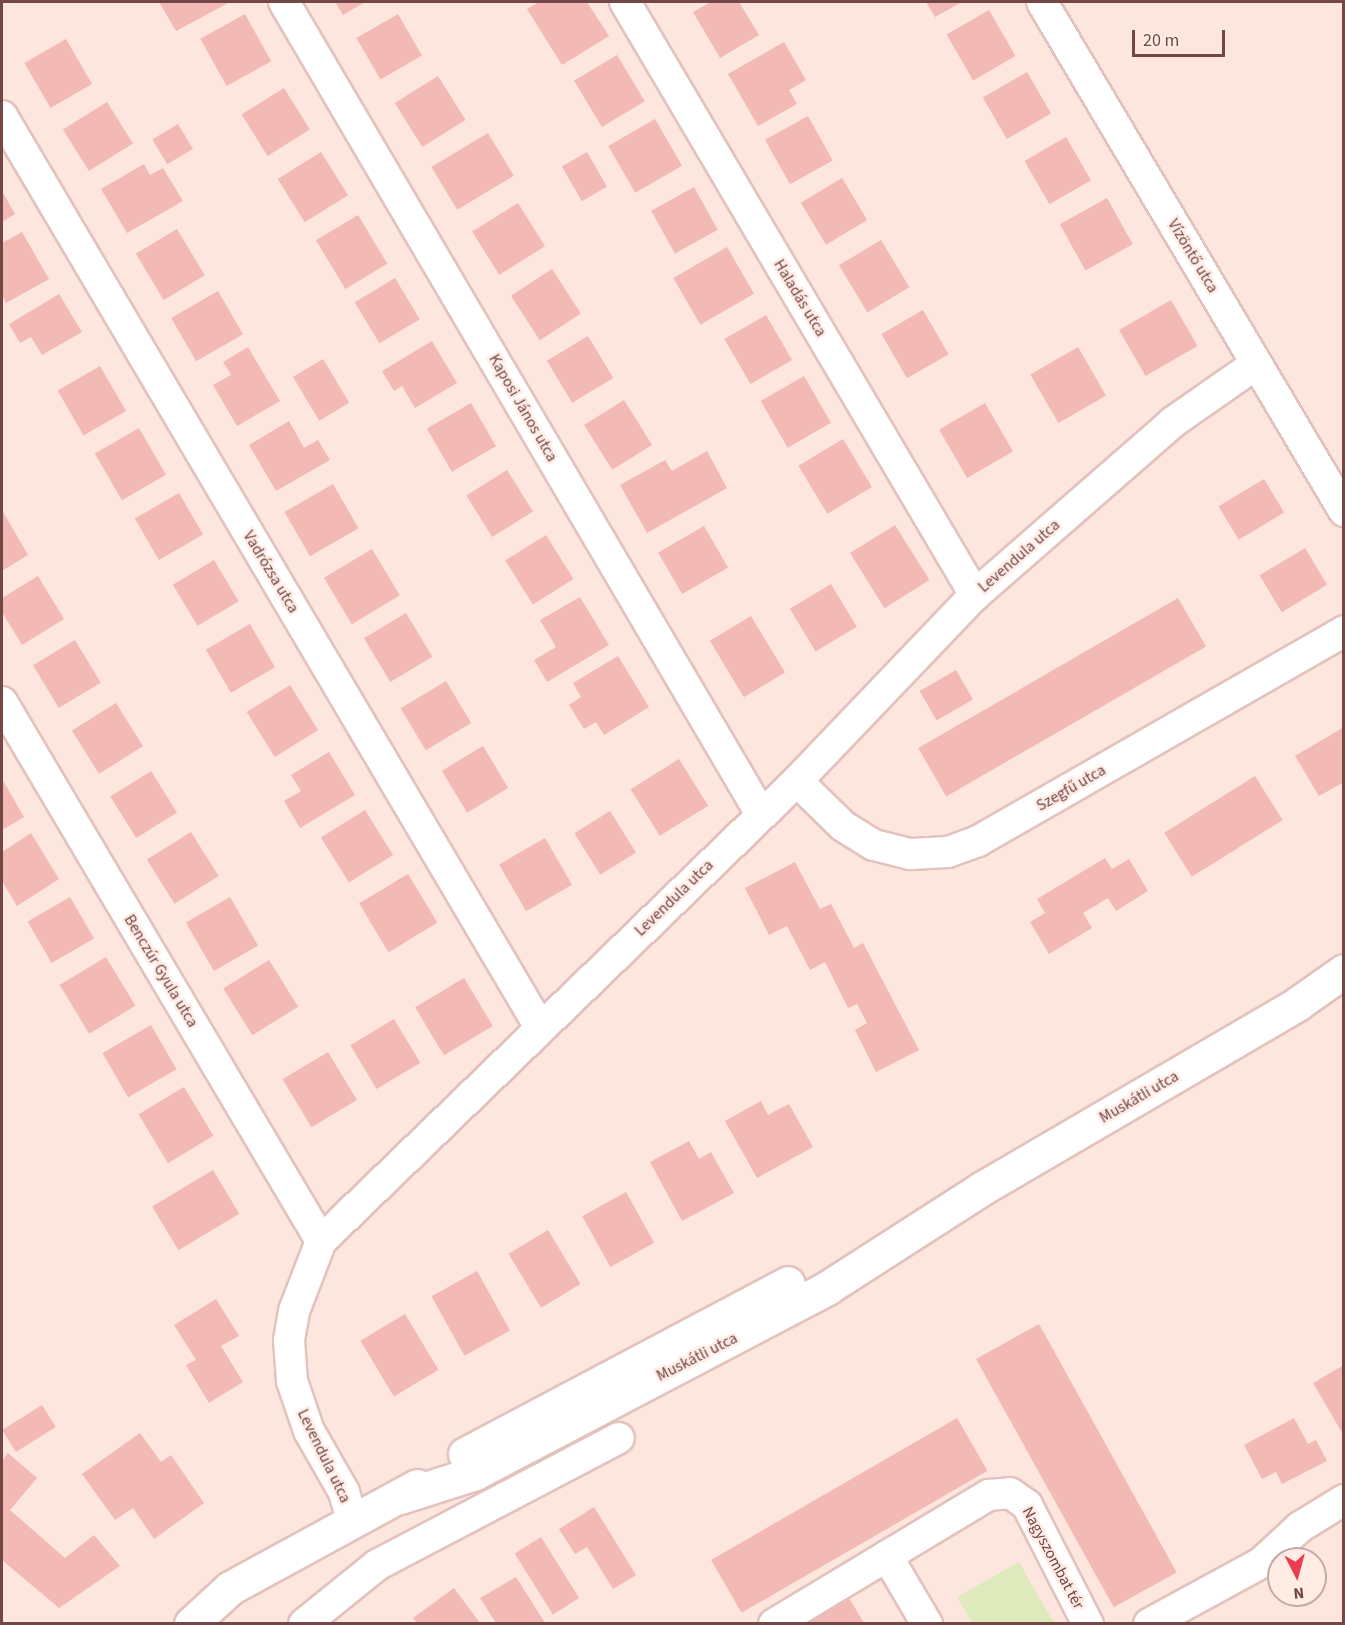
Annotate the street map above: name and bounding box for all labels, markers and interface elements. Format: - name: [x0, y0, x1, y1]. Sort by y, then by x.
- scale bar: [1135, 18, 1228, 56]
- text: 20 m: [1143, 28, 1179, 53]
- street label: Vízöntő utca: [1164, 216, 1222, 296]
- street label: Haladás utca: [769, 256, 831, 340]
- street label: Kaposi János utca: [484, 351, 562, 465]
- street label: Levendula utca: [974, 515, 1064, 597]
- street label: Vadrózsa utca: [239, 527, 303, 617]
- street label: Szegfű utca: [1033, 761, 1109, 815]
- street label: Levendula utca: [631, 856, 717, 940]
- street label: Benczúr Gyula utca: [120, 911, 202, 1031]
- street label: Muskátli utca: [1096, 1067, 1182, 1127]
- street label: Muskátli utca: [653, 1328, 741, 1386]
- street label: Levendula utca: [293, 1406, 355, 1506]
- street label: Nagyszombat tér: [1018, 1504, 1088, 1612]
- north arrow: [1267, 1547, 1327, 1607]
- text: N: [1292, 1581, 1305, 1604]

